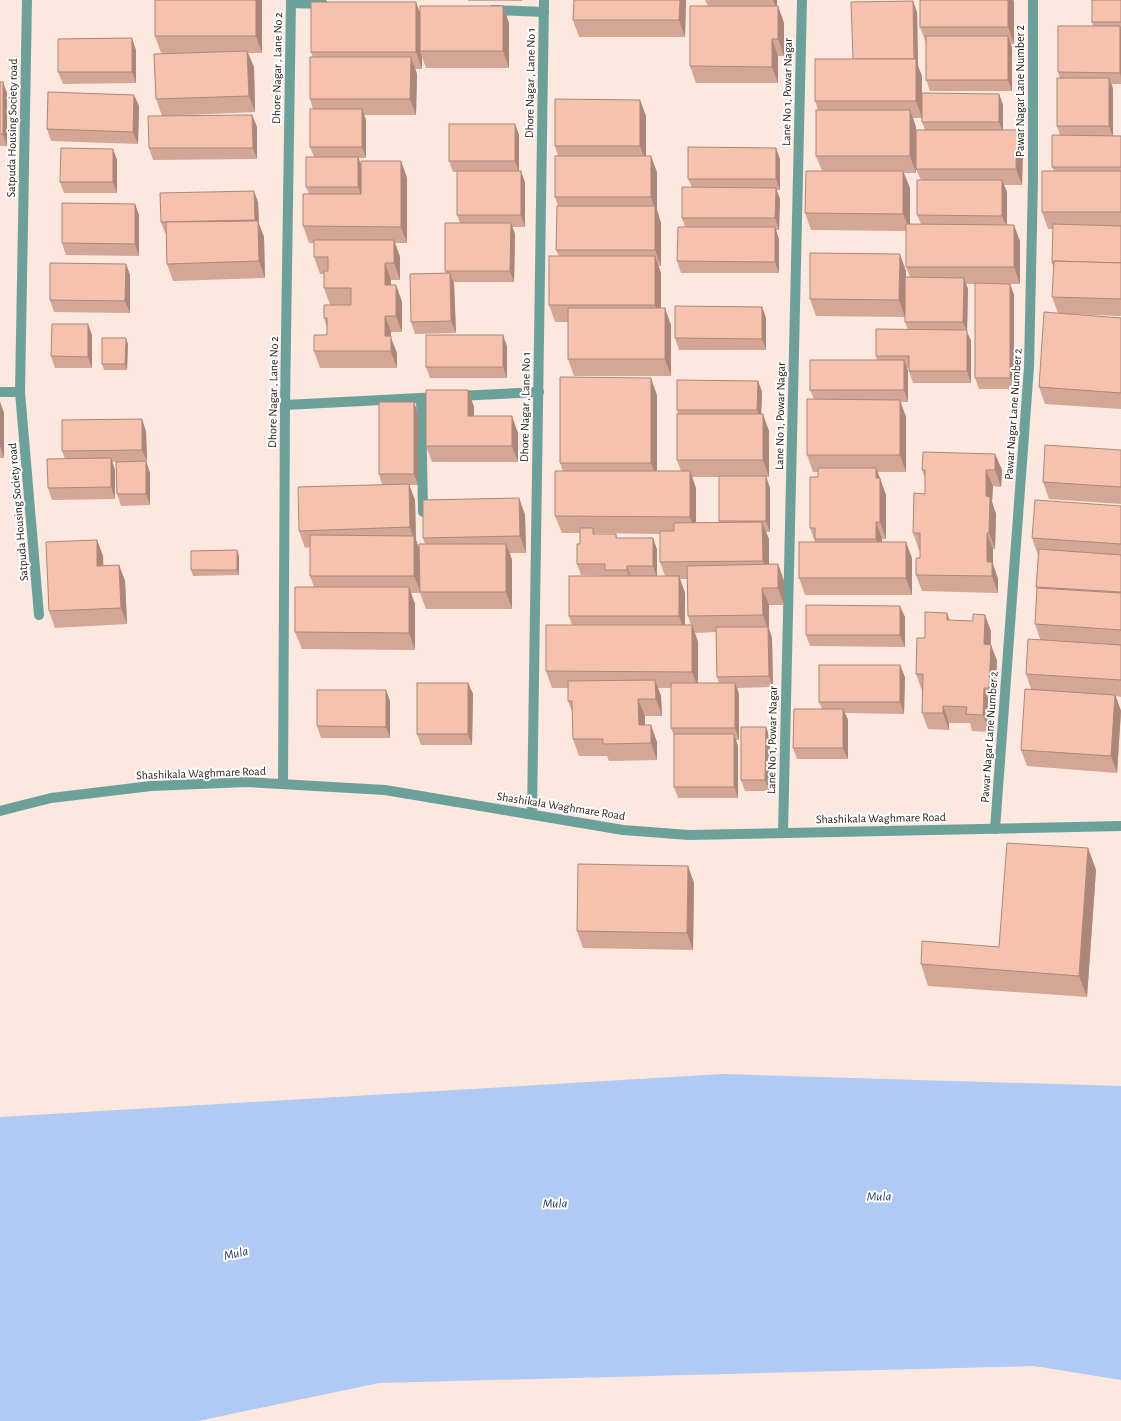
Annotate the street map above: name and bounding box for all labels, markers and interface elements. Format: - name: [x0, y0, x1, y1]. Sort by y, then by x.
- street label: Dhore Nagar , Lane No 2: [270, 11, 284, 124]
- street label: Pawar Nagar Lane Number 2: [1014, 25, 1026, 157]
- street label: Dhore Nagar , Lane No 1: [523, 28, 537, 138]
- street label: Lane No 1, Powar Nagar: [780, 38, 794, 146]
- street label: Satpuda Housing Society road: [5, 58, 20, 198]
- street label: Dhore Nagar , Lane No 2: [266, 335, 280, 448]
- street label: Pawar Nagar Lane Number 2: [1002, 347, 1024, 480]
- street label: Dhore Nagar , Lane No 1: [518, 352, 532, 462]
- street label: Lane No 1, Powar Nagar: [773, 362, 787, 470]
- street label: Satpuda Housing Society road: [6, 442, 31, 582]
- street label: Pawar Nagar Lane Number 2: [978, 670, 1000, 803]
- street label: Lane No 1, Powar Nagar: [765, 686, 779, 794]
- street label: Shashikala Waghmare Road: [136, 765, 266, 781]
- street label: Shashikala Waghmare Road: [496, 790, 626, 822]
- street label: Shashikala Waghmare Road: [816, 811, 946, 825]
- water label: Mula: [867, 1190, 892, 1204]
- water label: Mula: [543, 1197, 568, 1211]
- water label: Mula: [223, 1245, 250, 1263]

